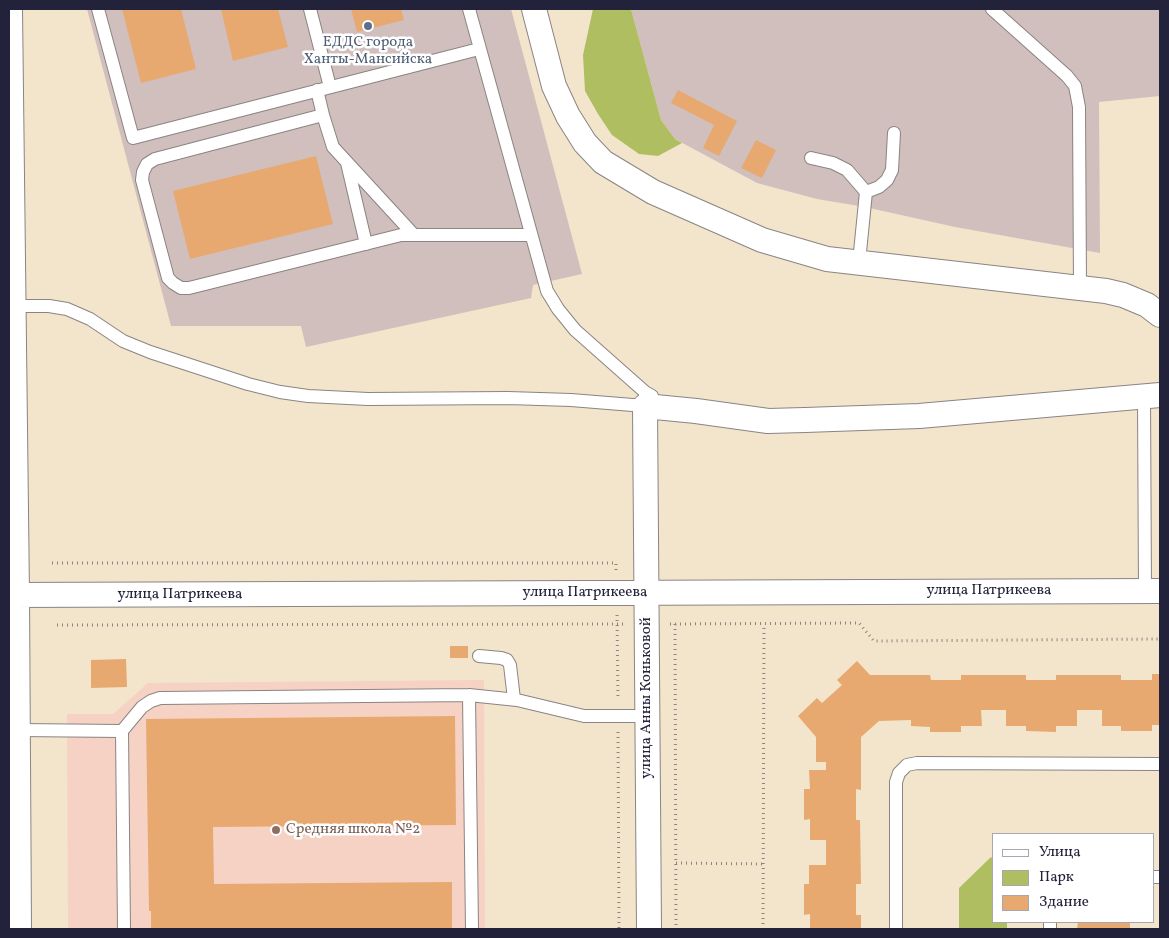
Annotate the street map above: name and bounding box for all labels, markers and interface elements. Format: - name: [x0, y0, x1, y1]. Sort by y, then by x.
- marker: ЕДДС города Ханты-Мансийска: [362, 20, 374, 32]
- place label: ЕДДС города Ханты-Мансийска: [304, 34, 432, 69]
- street label: улица Патрикеева: [927, 582, 1051, 600]
- street label: улица Патрикеева: [523, 584, 647, 602]
- street label: улица Патрикеева: [118, 586, 242, 604]
- street label: улица Анны Коньковой: [638, 617, 656, 779]
- place label: Средняя школа №2: [286, 821, 420, 839]
- marker: Средняя школа №2: [270, 824, 282, 836]
- legend: [992, 833, 1154, 923]
- text: Улица: [1039, 842, 1081, 863]
- text: Парк: [1039, 867, 1074, 888]
- text: Здание: [1039, 892, 1089, 913]

